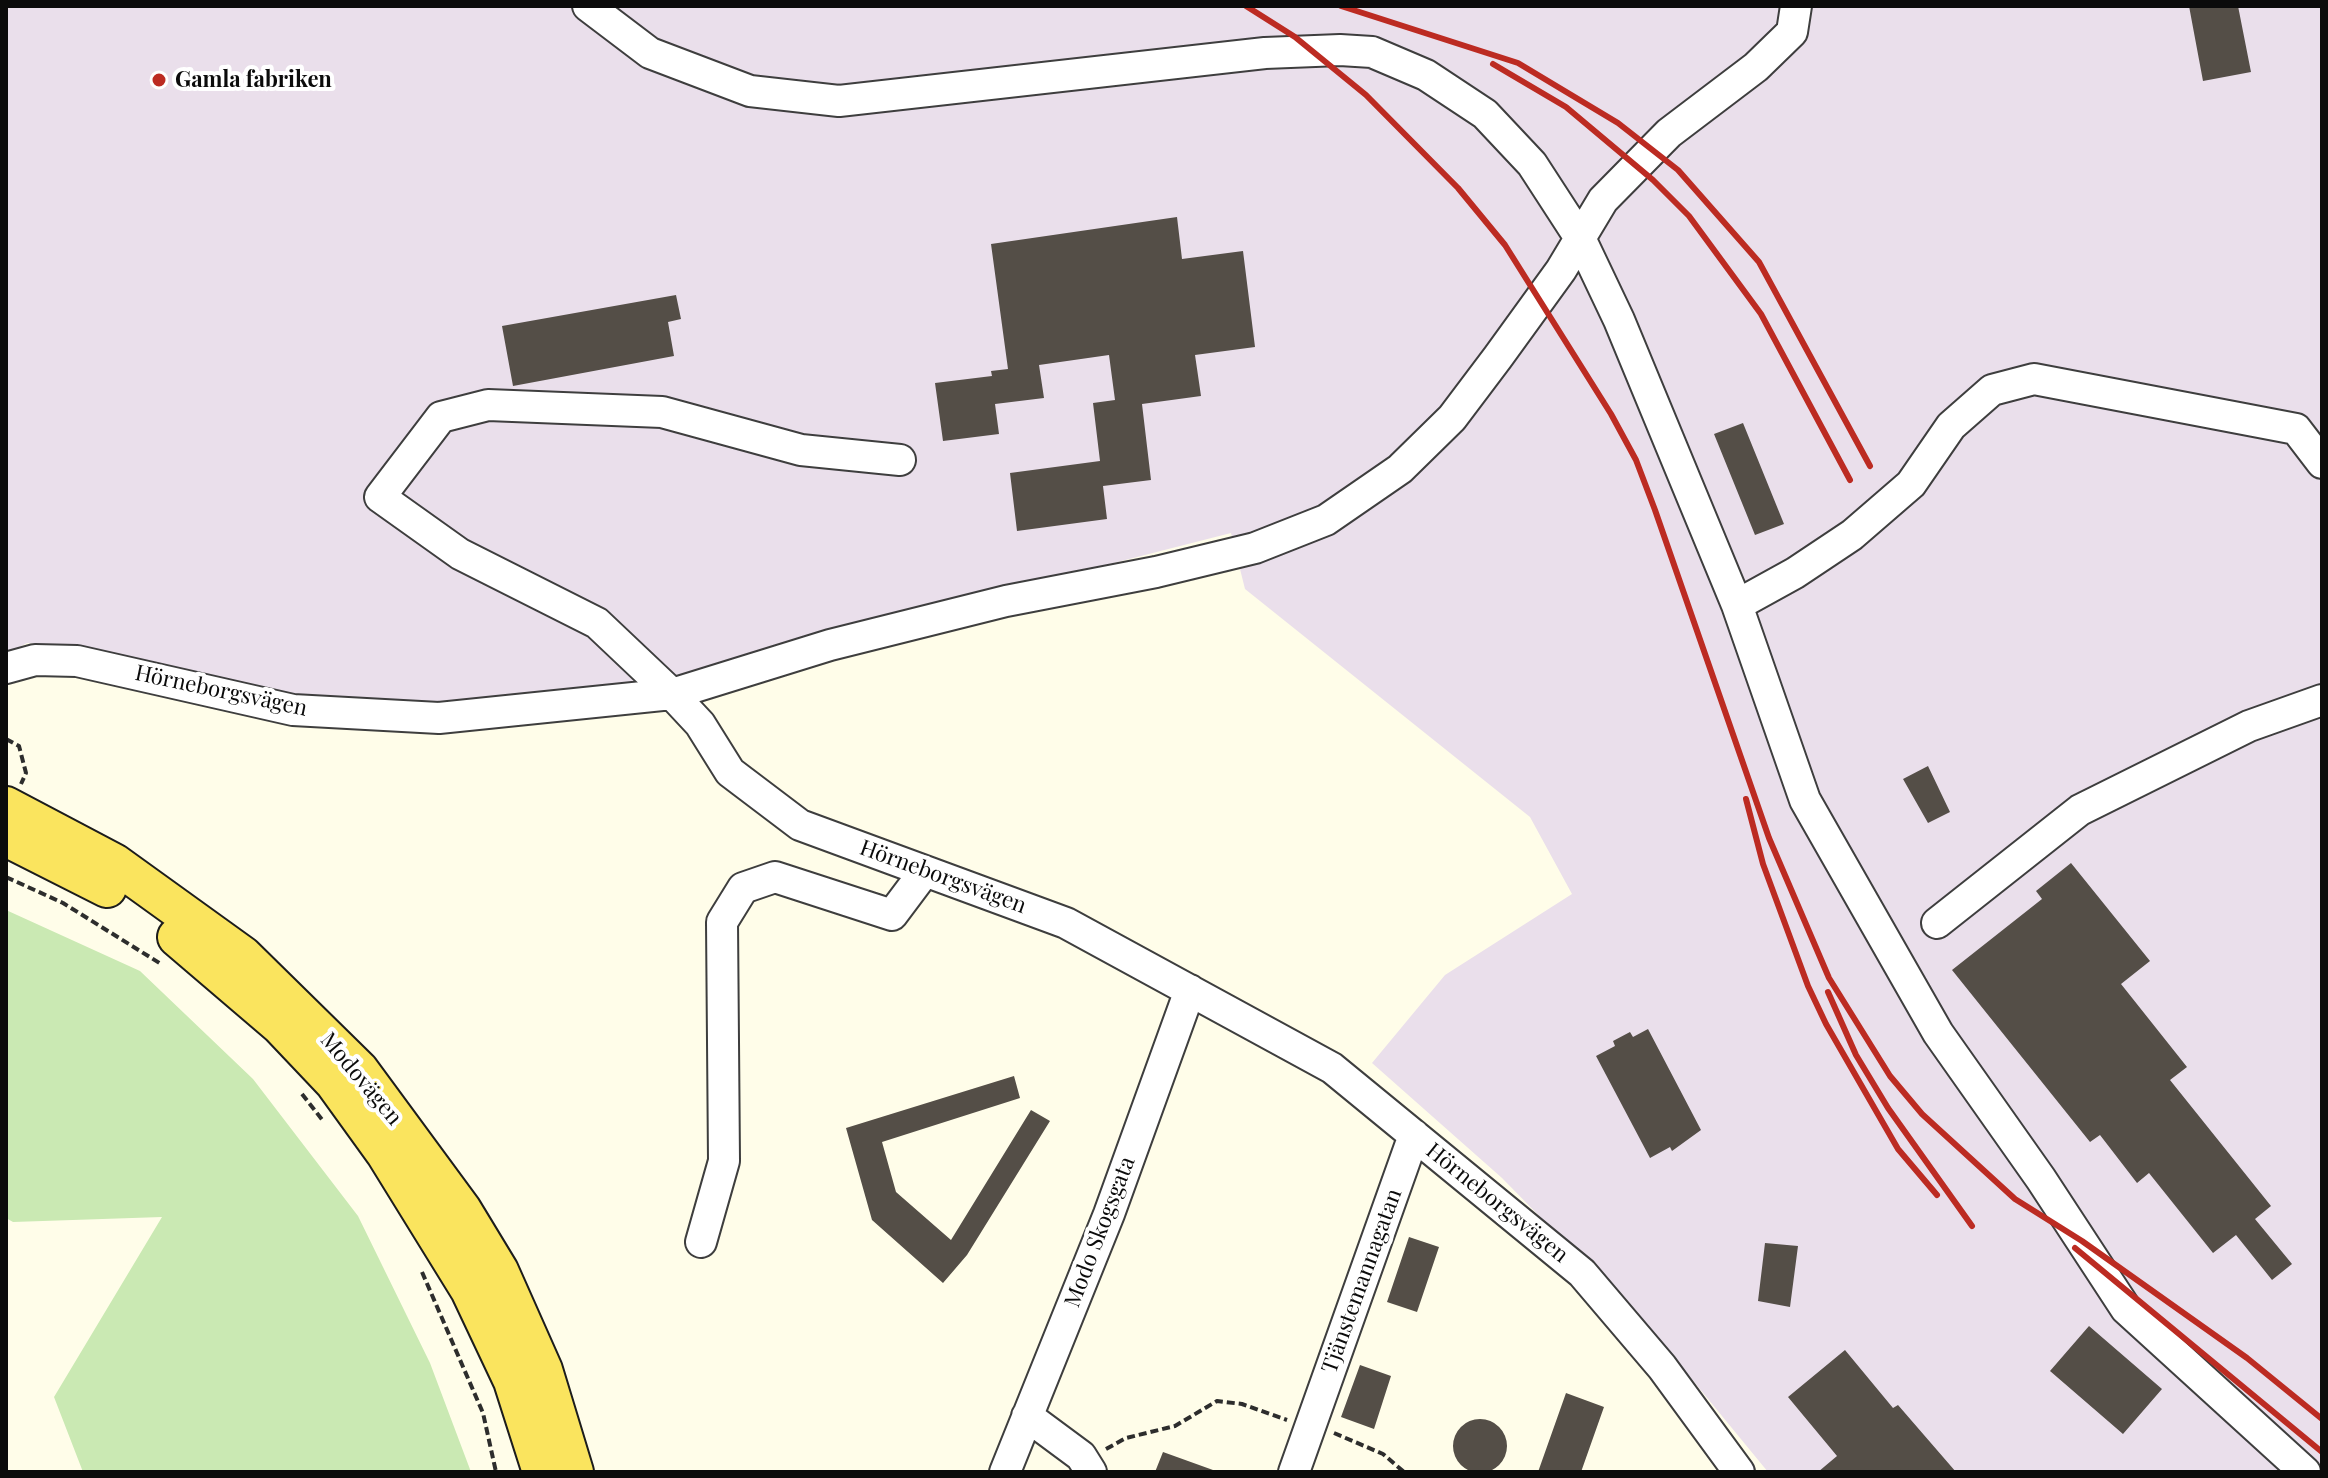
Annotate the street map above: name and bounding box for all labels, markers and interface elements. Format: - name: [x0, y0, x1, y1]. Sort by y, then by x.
- place label: Gamla fabriken: [175, 67, 332, 93]
- marker: Gamla fabriken: [150, 71, 168, 89]
- street label: Hörneborgsvägen: [133, 660, 309, 722]
- street label: Hörneborgsvägen: [856, 835, 1030, 919]
- street label: Modovägen: [315, 1027, 407, 1131]
- street label: Hörneborgsvägen: [1421, 1138, 1573, 1268]
- street label: Modo Skogsgata: [1059, 1153, 1141, 1311]
- street label: Tjänstemannagatan: [1316, 1185, 1408, 1377]

